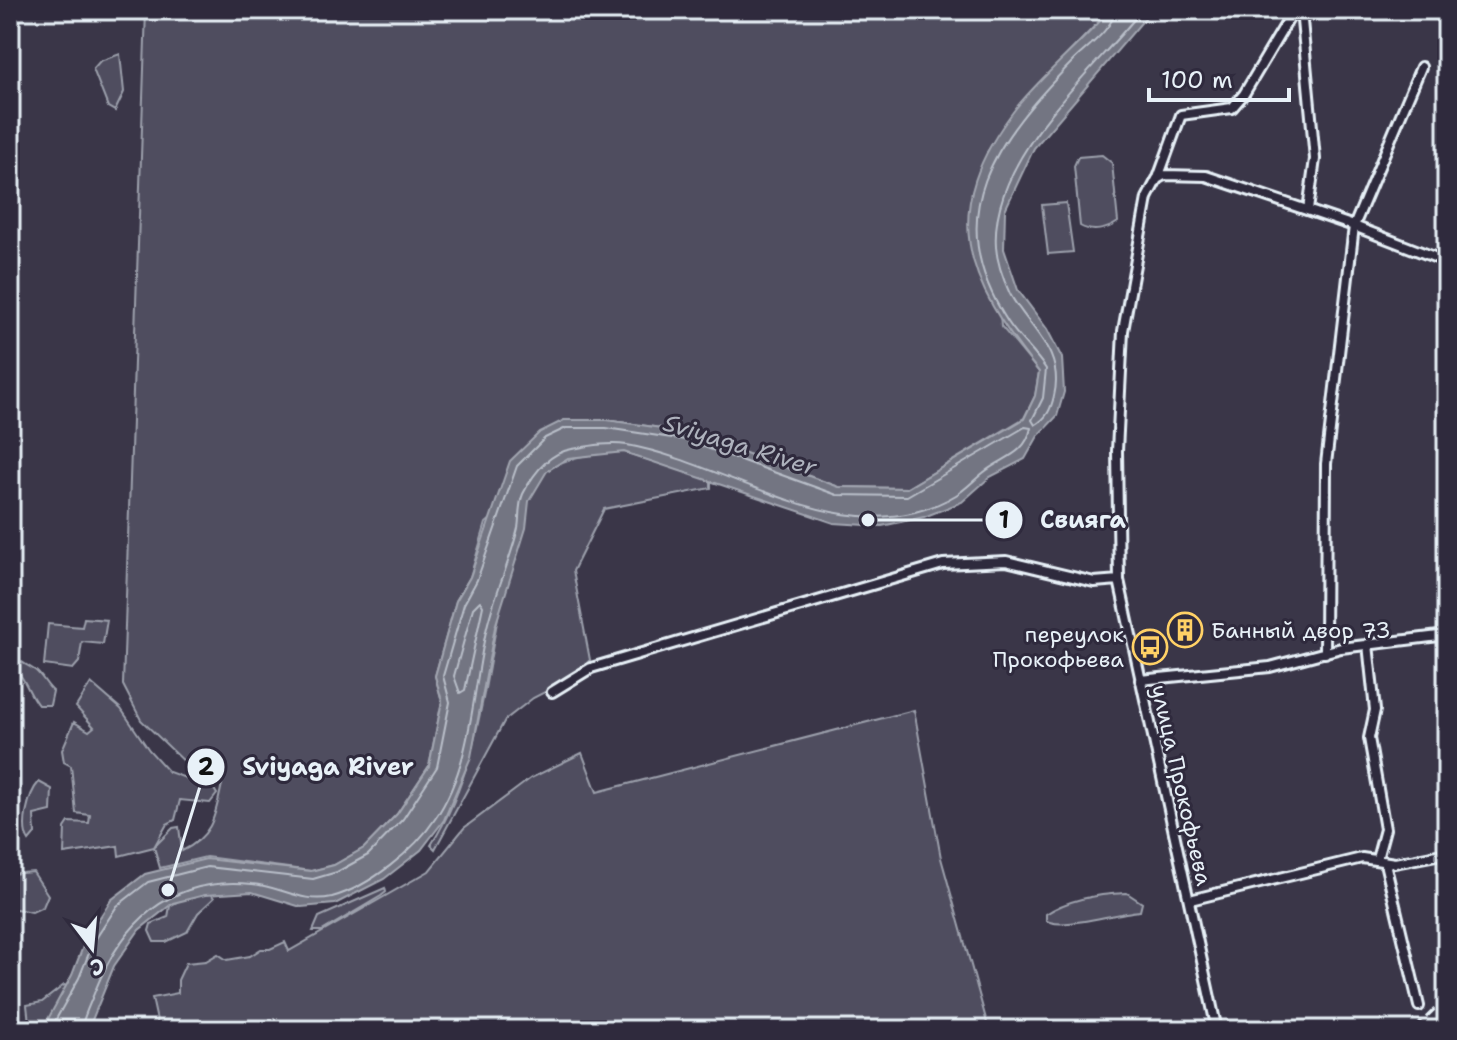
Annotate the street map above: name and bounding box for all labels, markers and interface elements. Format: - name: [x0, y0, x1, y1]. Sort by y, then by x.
- scale bar: [1149, 52, 1289, 102]
- text: 100 m: [1161, 64, 1233, 96]
- water label: Sviyaga River: [659, 406, 821, 484]
- callout: Свияга: [984, 496, 1142, 544]
- text: 1: [999, 504, 1009, 536]
- text: Свияга: [1040, 504, 1127, 536]
- building icon: Банный двор 73: [1166, 611, 1204, 649]
- place label: Банный двор 73: [1211, 616, 1391, 645]
- place label: переулок Прокофьева: [993, 620, 1124, 674]
- bus stop icon: переулок Прокофьева: [1131, 628, 1169, 666]
- street label: улица Прокофьева: [1144, 682, 1219, 889]
- callout: Sviyaga River: [186, 743, 430, 791]
- text: 2: [198, 751, 215, 783]
- text: Sviyaga River: [242, 751, 414, 783]
- north arrow: [52, 908, 132, 988]
- text: С: [87, 951, 108, 983]

